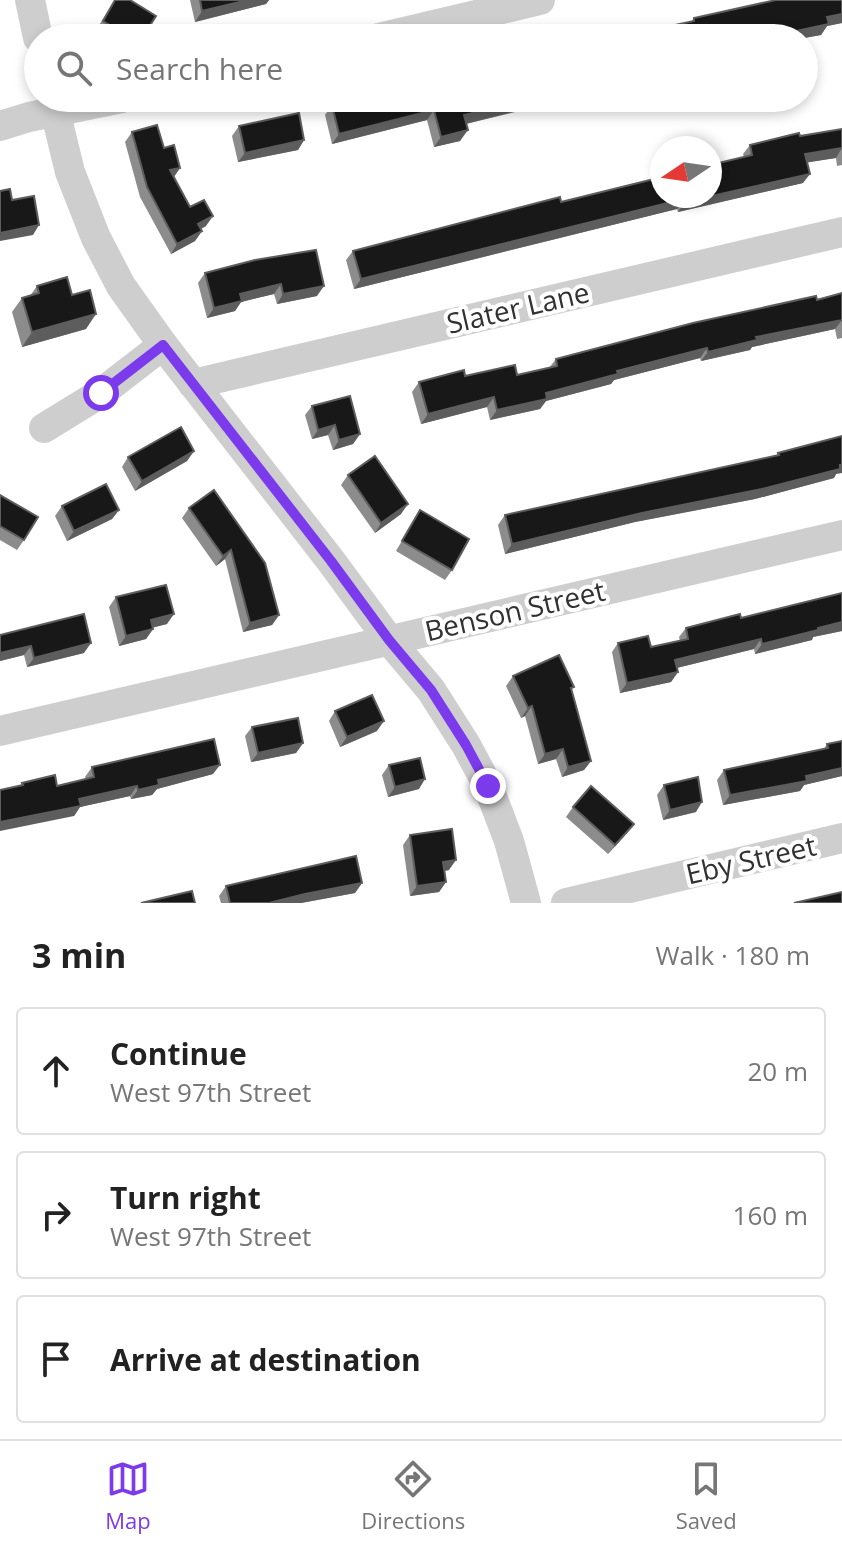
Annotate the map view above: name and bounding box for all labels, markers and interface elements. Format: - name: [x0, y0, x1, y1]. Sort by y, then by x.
- search box: [24, 24, 818, 112]
- icon: search: [52, 46, 96, 90]
- text: Search here: [116, 48, 283, 89]
- north arrow: [650, 136, 722, 208]
- street label: Slater Lane: [443, 272, 593, 342]
- route start: [83, 375, 119, 411]
- street label: Benson Street: [421, 571, 609, 649]
- route end: [470, 768, 506, 804]
- street label: Eby Street: [682, 826, 819, 892]
- text: 3 min: [32, 932, 126, 978]
- text: Walk · 180 m: [656, 937, 810, 973]
- text: Continue: [110, 1033, 247, 1074]
- icon: ahead: [34, 1049, 78, 1093]
- text: 20 m: [747, 1053, 808, 1089]
- text: West 97th Street: [110, 1074, 311, 1110]
- text: Turn right: [110, 1177, 261, 1218]
- icon: right: [34, 1193, 78, 1237]
- text: 160 m: [733, 1197, 808, 1233]
- text: West 97th Street: [110, 1218, 311, 1254]
- icon: arrive: [34, 1337, 78, 1381]
- text: Arrive at destination: [110, 1339, 421, 1380]
- tab: Map: [105, 1457, 151, 1535]
- tab: Directions: [361, 1457, 465, 1535]
- tab: Saved: [676, 1457, 737, 1535]

